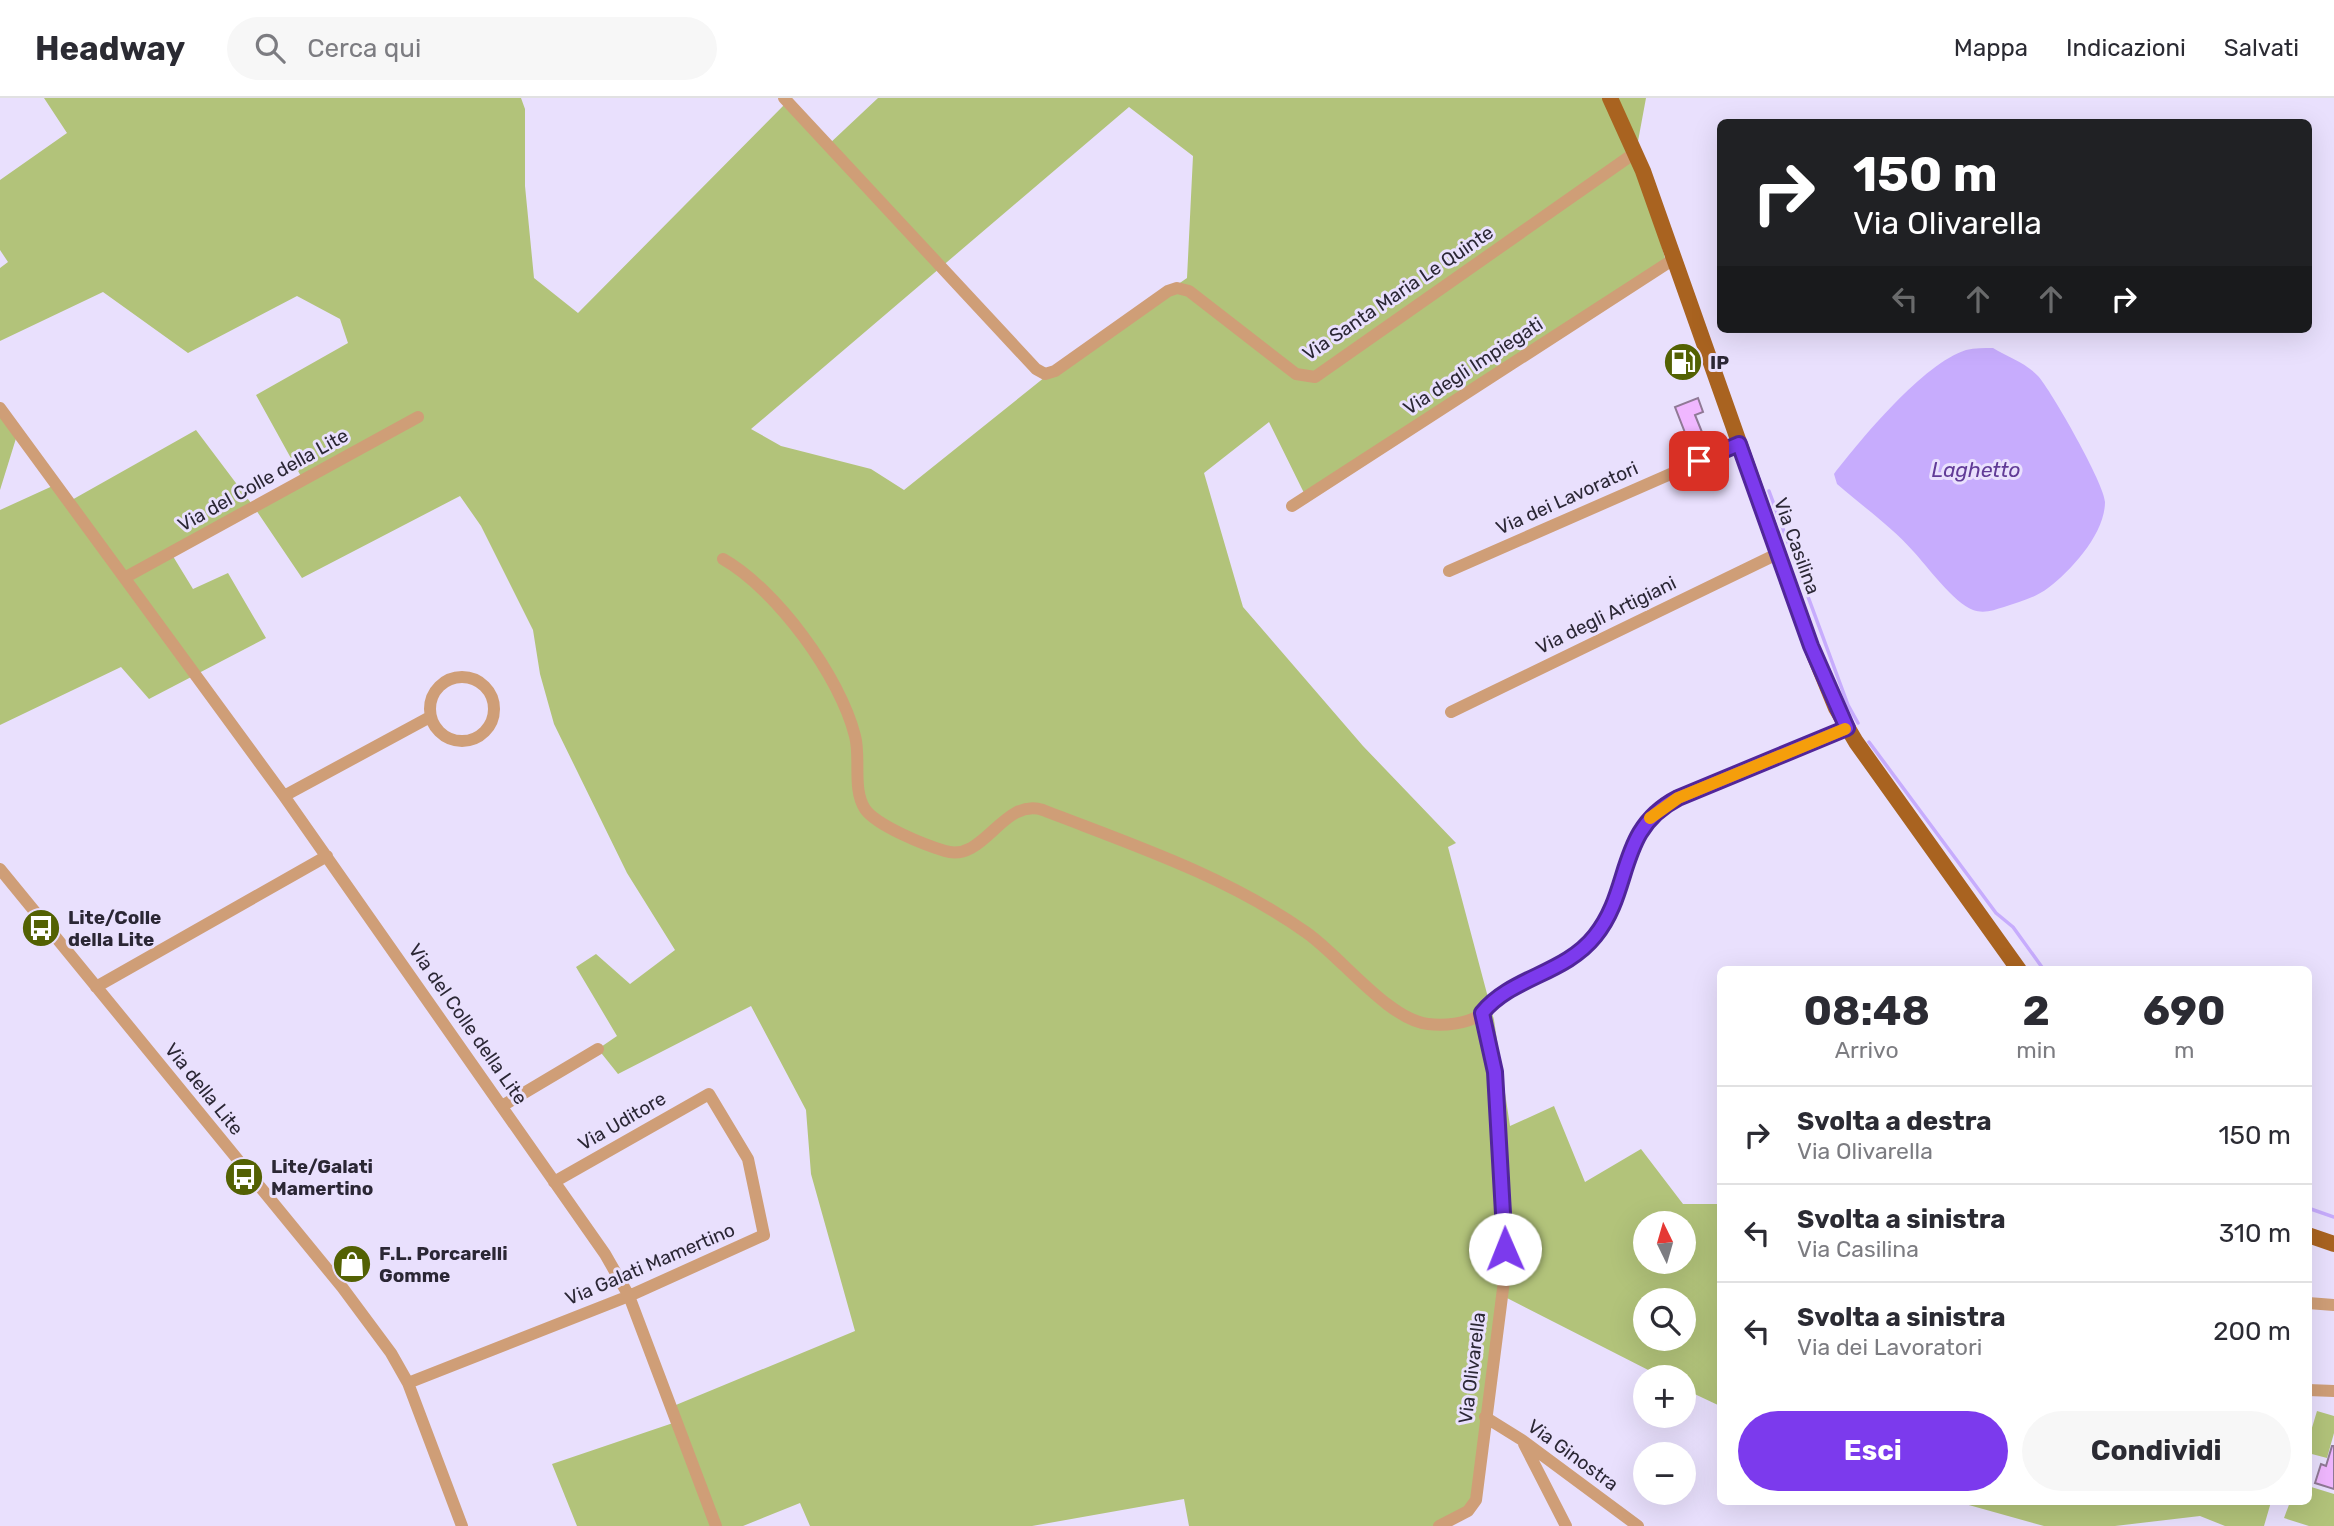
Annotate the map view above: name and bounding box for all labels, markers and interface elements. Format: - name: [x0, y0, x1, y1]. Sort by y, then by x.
- search box: [227, 17, 717, 80]
- text: Headway: [35, 29, 185, 68]
- icon: search: [251, 29, 289, 67]
- text: Cerca qui: [307, 33, 421, 64]
- text: Mappa: [1954, 34, 2028, 62]
- text: Indicazioni: [2066, 34, 2186, 62]
- text: Salvati: [2224, 34, 2299, 62]
- text: 150 m: [1853, 145, 1998, 203]
- icon: right: [1738, 147, 1829, 238]
- text: Via Olivarella: [1853, 204, 2042, 242]
- street label: Via Santa Maria Le Quinte: [1298, 221, 1498, 365]
- icon: left: [1886, 280, 1924, 318]
- icon: ahead: [1959, 280, 1997, 318]
- icon: ahead: [2032, 280, 2070, 318]
- icon: right: [2105, 280, 2143, 318]
- street label: Via degli Impiegati: [1399, 312, 1547, 420]
- fuel station icon: IP: [1662, 341, 1704, 383]
- place label: IP: [1710, 351, 1729, 374]
- street label: Via del Colle della Lite: [174, 424, 352, 536]
- pin: [1669, 431, 1729, 491]
- icon: arrive: [1680, 442, 1718, 480]
- street label: Via dei Lavoratori: [1492, 456, 1642, 540]
- water label: Laghetto: [1931, 457, 2021, 482]
- street label: Via Casilina: [1769, 495, 1825, 597]
- street label: Via degli Artigiani: [1532, 571, 1680, 659]
- place label: Lite/Colle della Lite: [68, 906, 161, 951]
- bus stop icon: Lite/Colle della Lite: [20, 907, 62, 949]
- street label: Via del Colle della Lite: [404, 939, 532, 1109]
- text: 08:48: [1803, 986, 1930, 1036]
- text: 2: [2023, 986, 2050, 1036]
- text: 690: [2143, 986, 2226, 1036]
- text: Arrivo: [1835, 1036, 1899, 1064]
- text: min: [2016, 1036, 2056, 1064]
- text: m: [2174, 1036, 2194, 1064]
- street label: Via della Lite: [160, 1038, 248, 1140]
- street label: Via Uditore: [574, 1087, 670, 1155]
- text: Svolta a destra: [1797, 1106, 1992, 1137]
- icon: right: [1738, 1116, 1776, 1154]
- text: 150 m: [2218, 1120, 2291, 1151]
- text: Via Olivarella: [1797, 1137, 1933, 1165]
- place label: Lite/Galati Mamertino: [271, 1155, 373, 1200]
- bus stop icon: Lite/Galati Mamertino: [223, 1156, 265, 1198]
- text: Svolta a sinistra: [1797, 1204, 2006, 1235]
- north arrow: [1633, 1211, 1696, 1274]
- map controls: [1633, 1211, 1696, 1505]
- position arrow: [1468, 1212, 1542, 1286]
- icon: left: [1738, 1214, 1776, 1252]
- street label: Via Galati Mamertino: [562, 1218, 738, 1310]
- text: 310 m: [2219, 1218, 2291, 1249]
- text: Via Casilina: [1797, 1235, 1919, 1263]
- place label: F.L. Porcarelli Gomme: [379, 1242, 508, 1287]
- shop icon: F.L. Porcarelli Gomme: [331, 1243, 373, 1285]
- button: search: [1633, 1288, 1696, 1351]
- text: Svolta a sinistra: [1797, 1302, 2006, 1333]
- street label: Via Olivarella: [1454, 1311, 1490, 1425]
- icon: left: [1738, 1312, 1776, 1350]
- text: 200 m: [2213, 1316, 2291, 1347]
- text: Via dei Lavoratori: [1797, 1333, 1982, 1361]
- button: +: [1633, 1365, 1696, 1428]
- button: Esci: [1738, 1411, 2008, 1491]
- button: Condividi: [2022, 1411, 2291, 1491]
- street label: Via Ginostra: [1523, 1414, 1623, 1496]
- button: −: [1633, 1442, 1696, 1505]

